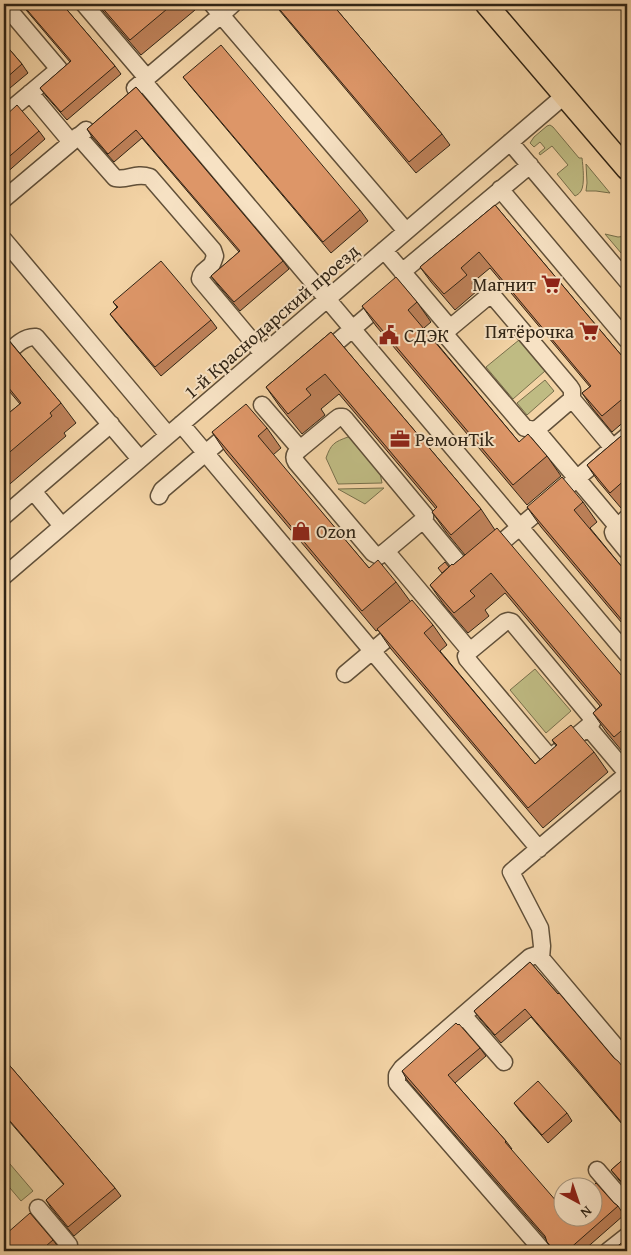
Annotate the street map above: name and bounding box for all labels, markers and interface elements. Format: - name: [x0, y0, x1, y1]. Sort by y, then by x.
- street label: 1-й Краснодарский проезд: [177, 237, 365, 405]
- place label: Магнит: [473, 270, 537, 298]
- supermarket icon: Магнит: [540, 273, 562, 295]
- place label: Пятёрочка: [485, 317, 574, 345]
- supermarket icon: Пятёрочка: [578, 320, 600, 342]
- place label: СДЭК: [404, 321, 449, 349]
- public building icon: СДЭК: [378, 324, 400, 346]
- place label: РемонTik: [415, 425, 494, 453]
- office icon: РемонTik: [389, 428, 411, 450]
- place label: Ozon: [316, 517, 357, 545]
- shop icon: Ozon: [290, 520, 312, 542]
- north arrow: [554, 1178, 604, 1228]
- text: N: [576, 1201, 596, 1223]

